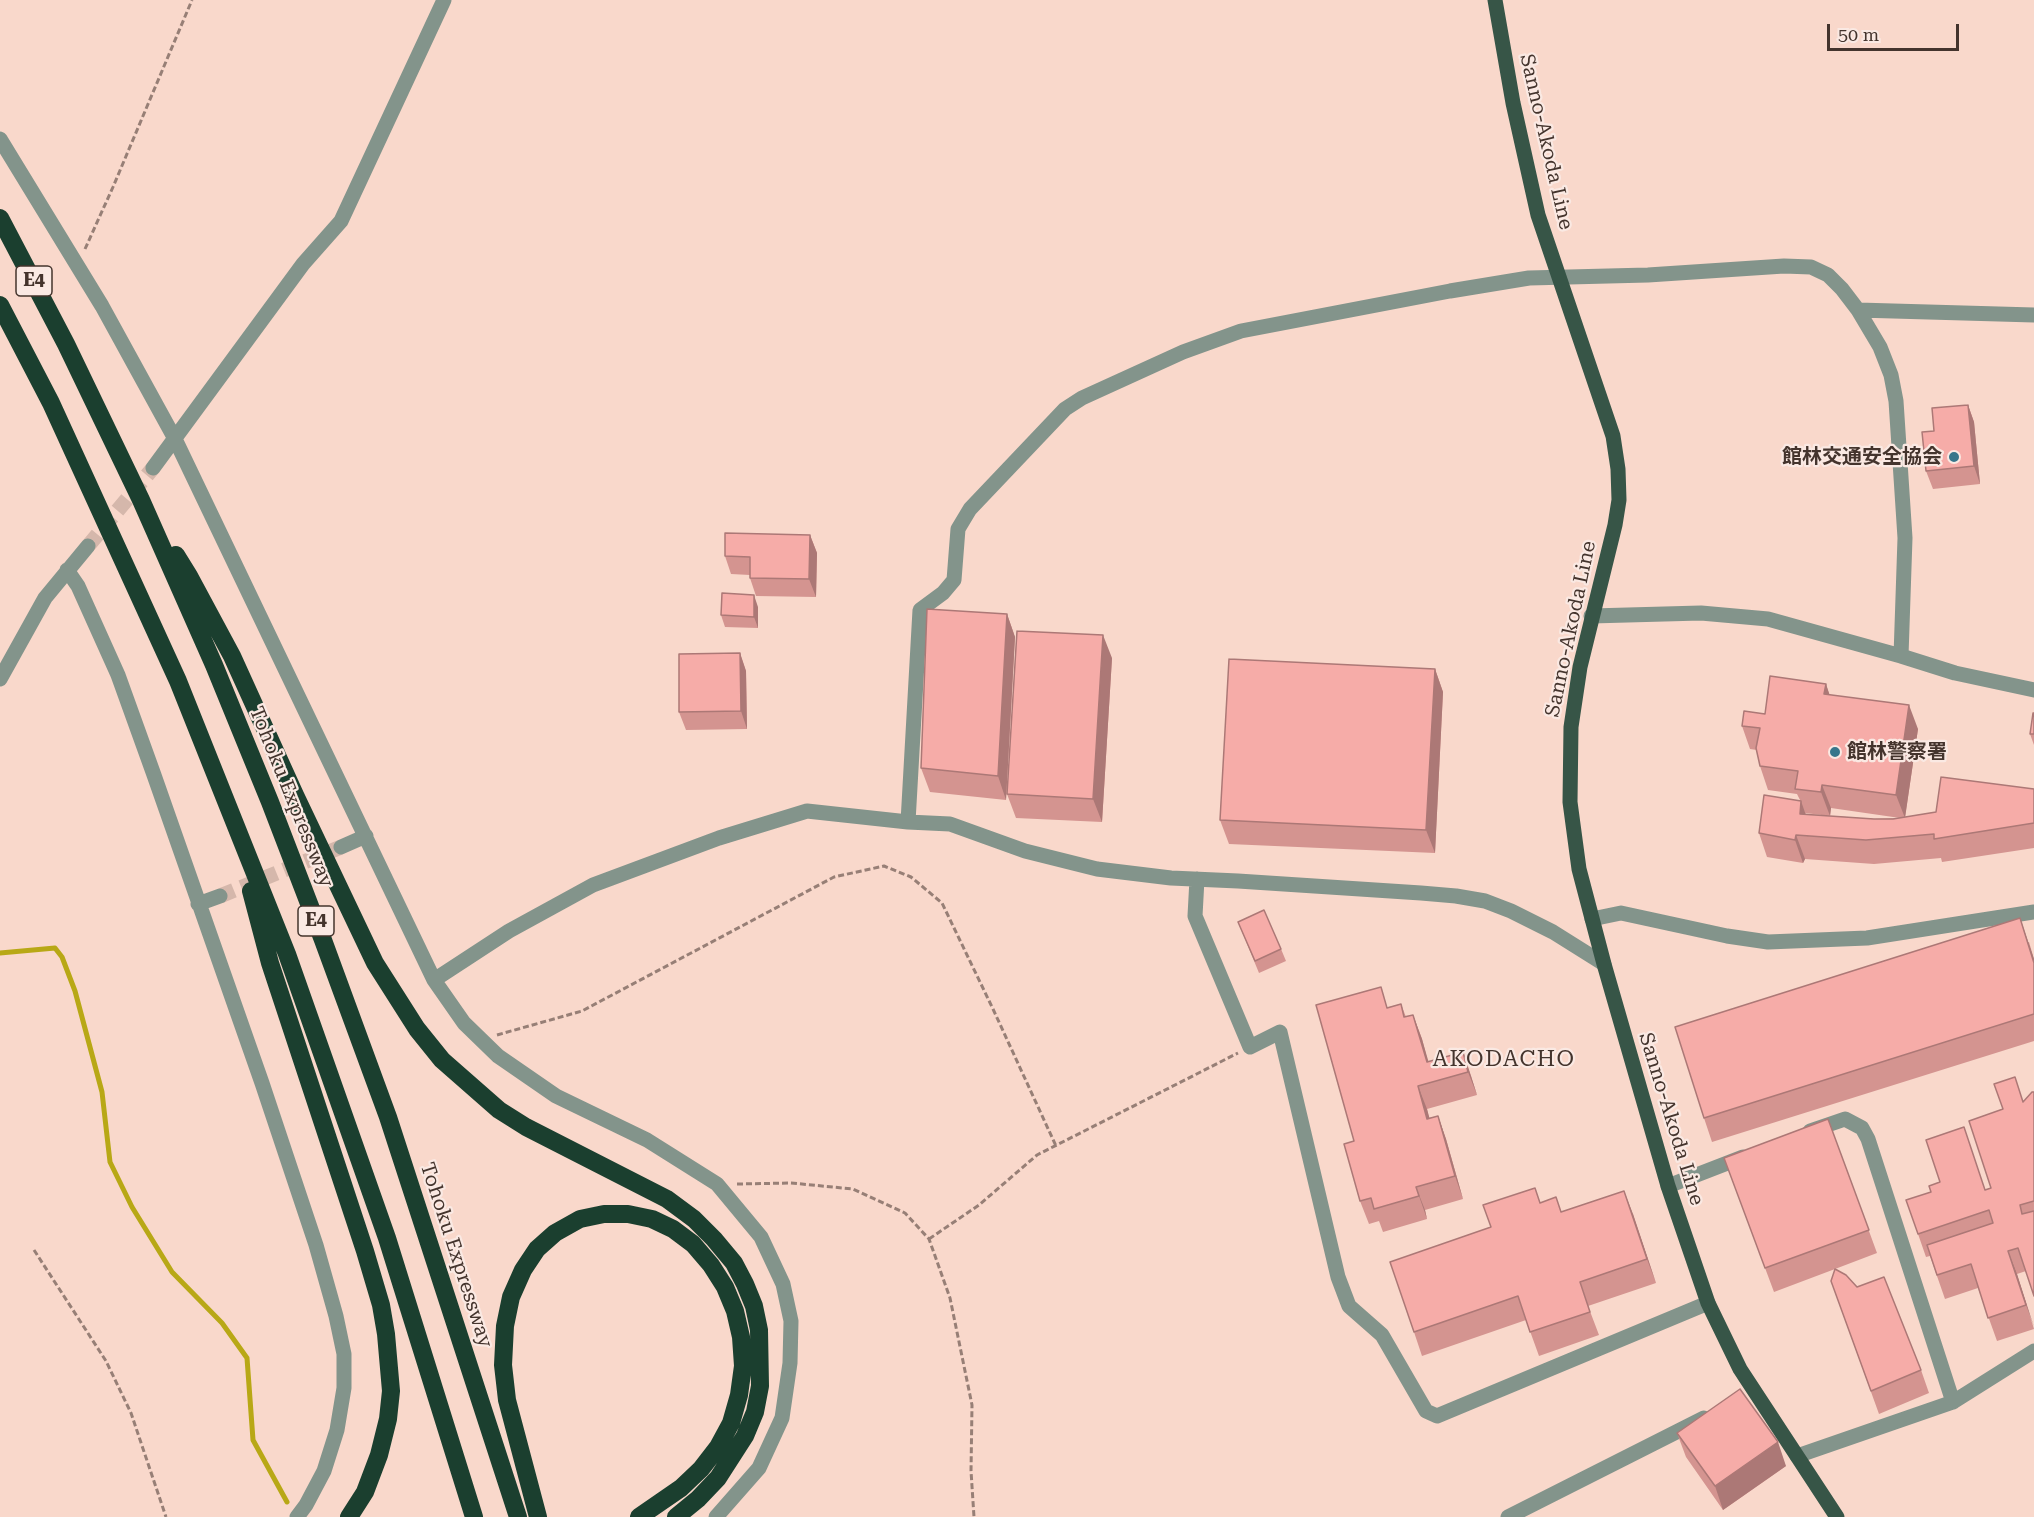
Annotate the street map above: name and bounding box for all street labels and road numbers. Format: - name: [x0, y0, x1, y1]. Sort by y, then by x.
- street label: Sanno-Akoda Line: [1514, 52, 1578, 232]
- road number: E4: [16, 266, 52, 296]
- street label: Sanno-Akoda Line: [1541, 539, 1601, 719]
- street label: Tohoku Expressway: [244, 703, 338, 891]
- road number: E4: [298, 906, 334, 936]
- street label: Sanno-Akoda Line: [1633, 1030, 1709, 1208]
- street label: Tohoku Expressway: [415, 1159, 497, 1351]

